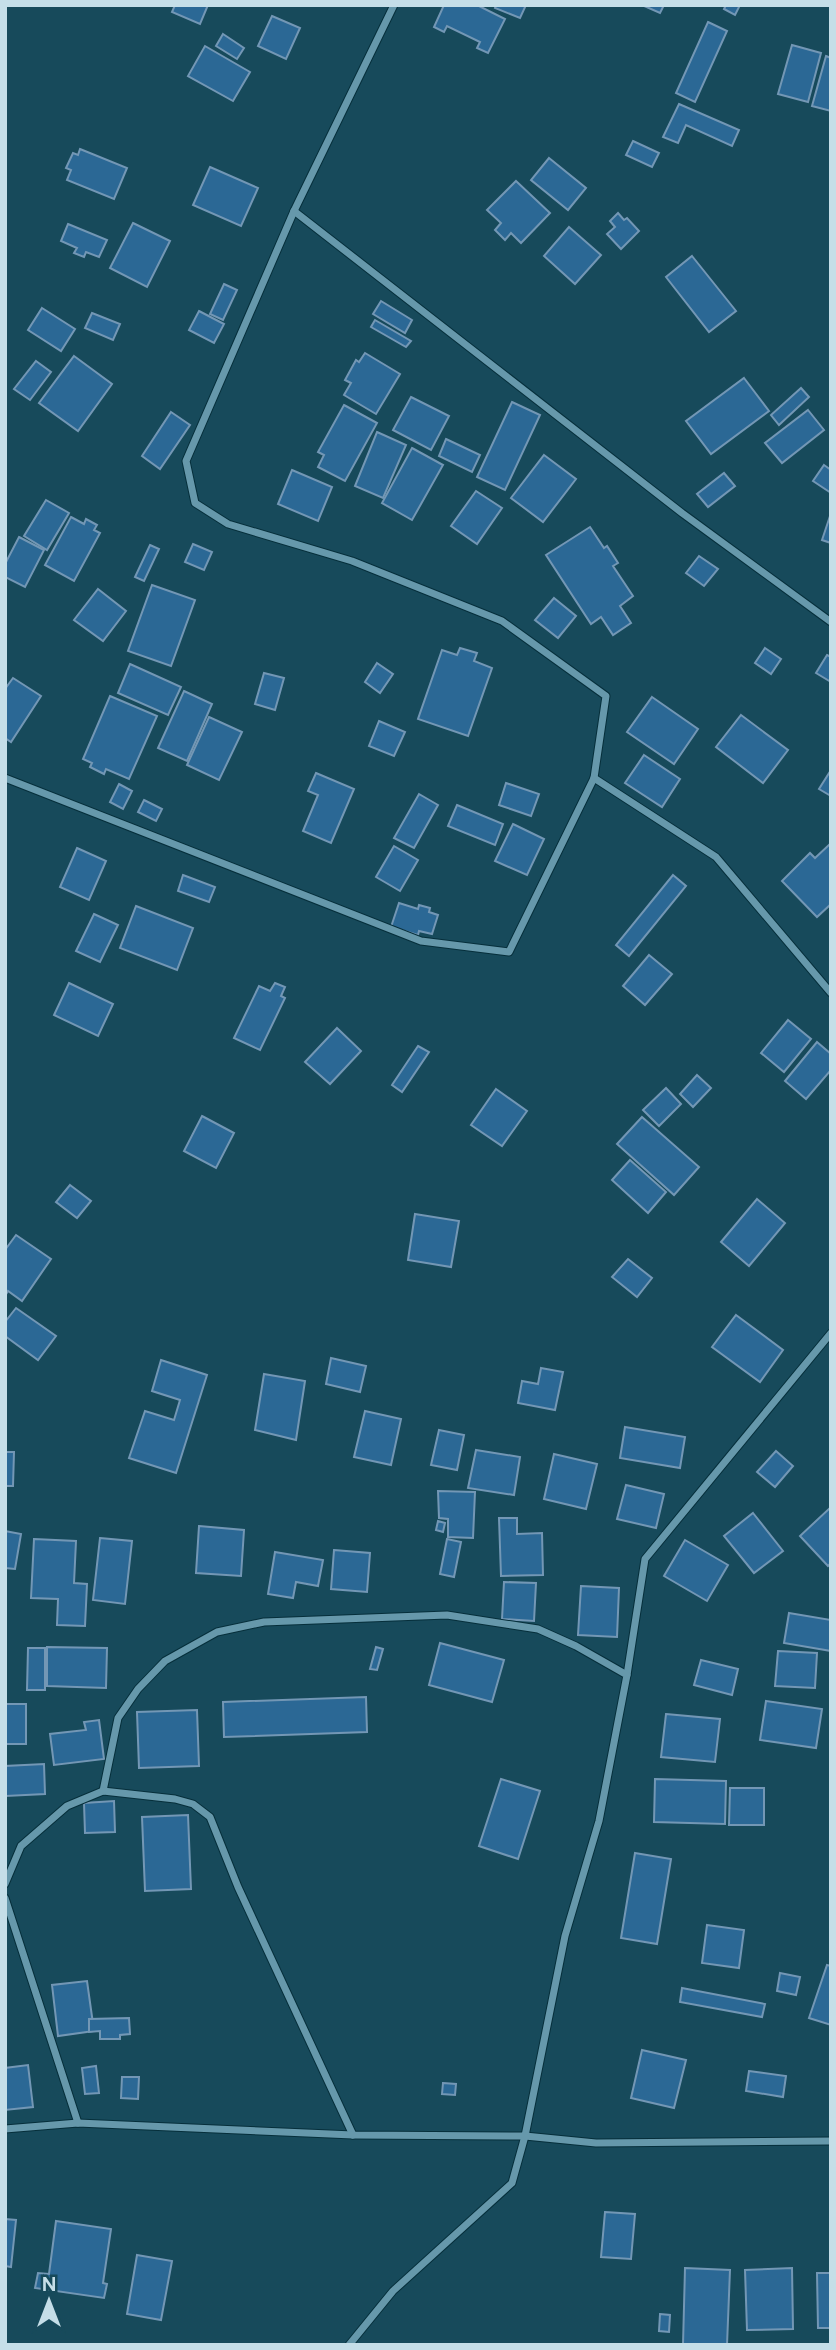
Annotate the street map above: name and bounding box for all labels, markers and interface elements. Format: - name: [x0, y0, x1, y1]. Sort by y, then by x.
- north arrow: [14, 2266, 84, 2336]
- text: N: [42, 2273, 56, 2296]

